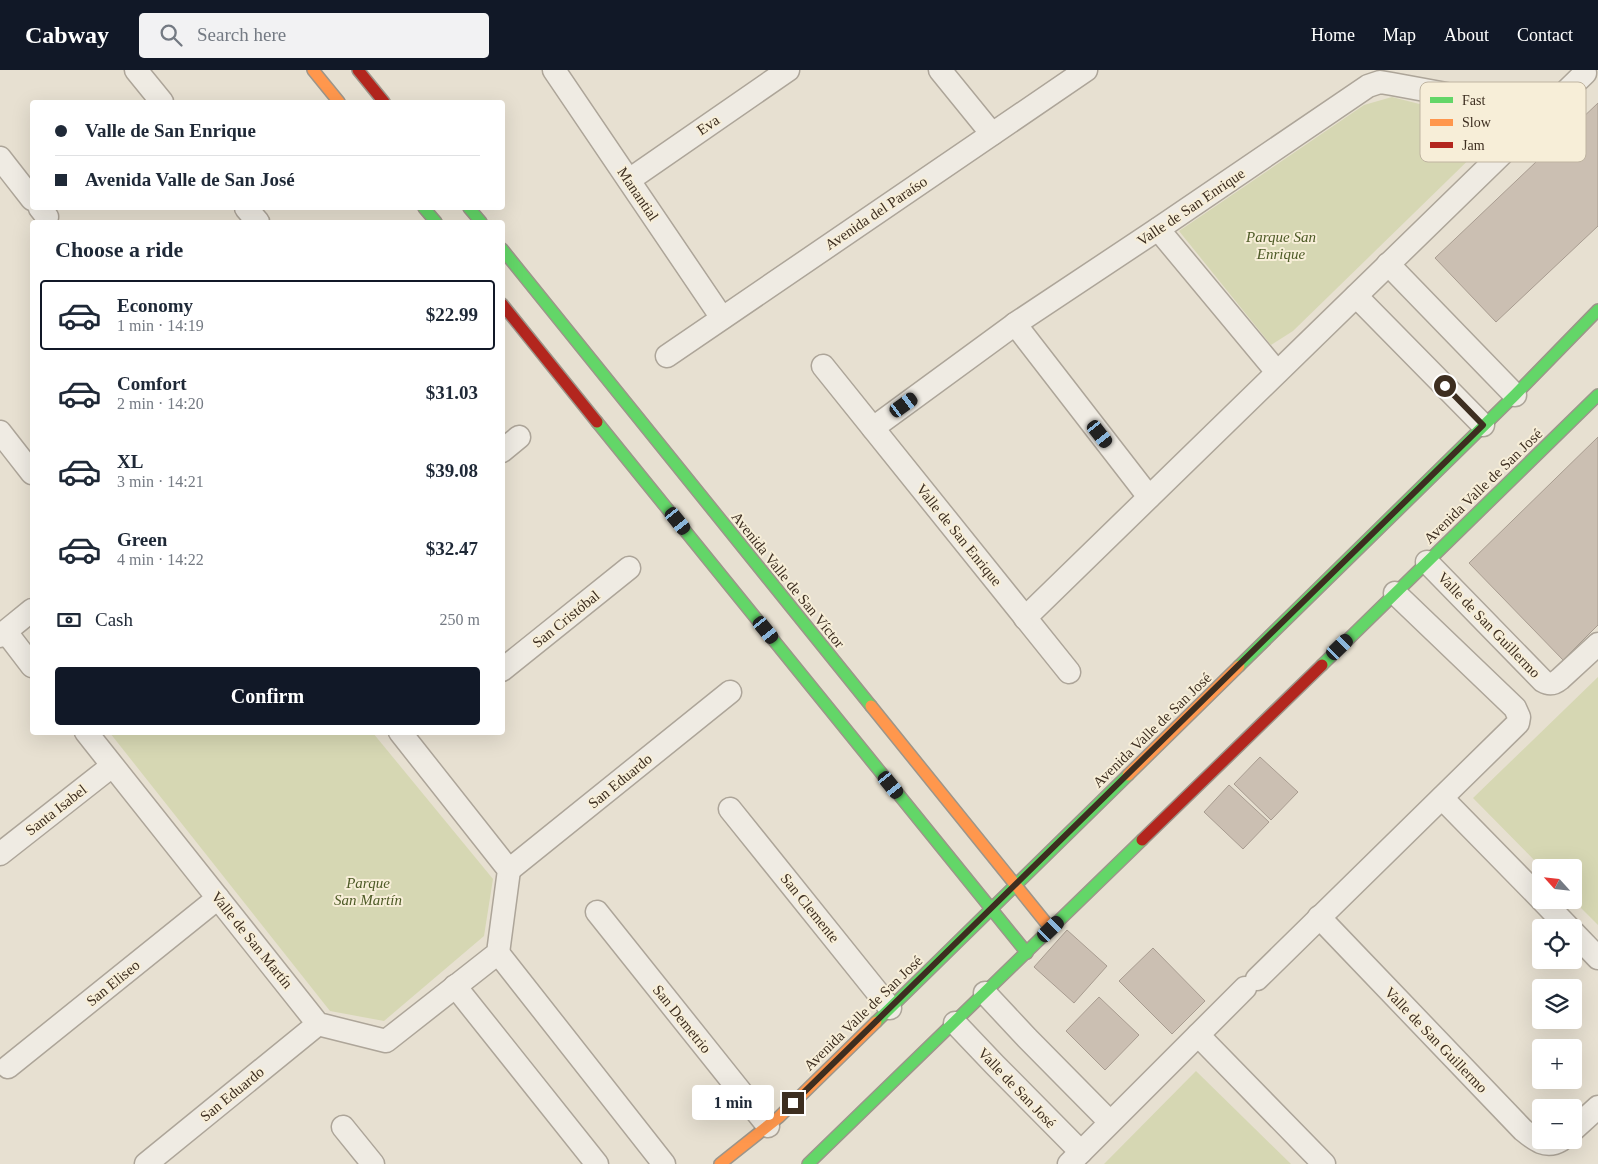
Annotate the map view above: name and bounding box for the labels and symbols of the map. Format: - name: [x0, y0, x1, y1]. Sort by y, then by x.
- legend: [1420, 82, 1586, 162]
- text: Fast: [1462, 93, 1485, 108]
- street label: Eva: [694, 112, 722, 138]
- text: Slow: [1462, 115, 1492, 130]
- text: Jam: [1462, 138, 1485, 153]
- street label: Manantial: [614, 164, 662, 224]
- street label: Valle de San Enrique: [1134, 165, 1248, 249]
- street label: Avenida del Paraíso: [822, 173, 930, 253]
- park label: Parque San Enrique: [1245, 229, 1316, 262]
- route start: [1434, 375, 1456, 397]
- car: [887, 390, 920, 420]
- car: [1084, 418, 1115, 450]
- street label: Avenida Valle de San José: [1421, 425, 1546, 547]
- street label: Valle de San Enrique: [913, 481, 1005, 589]
- car: [662, 505, 693, 537]
- street label: Avenida Valle de San Víctor: [728, 509, 848, 651]
- street label: Valle de San Guillermo: [1434, 569, 1544, 681]
- street label: San Cristóbal: [529, 587, 603, 651]
- car: [750, 614, 781, 646]
- car: [1324, 631, 1356, 663]
- street label: Avenida Valle de San José: [1090, 669, 1215, 791]
- street label: San Eduardo: [585, 751, 655, 811]
- car: [875, 769, 906, 801]
- street label: Santa Isabel: [22, 781, 90, 839]
- north arrow: [1532, 859, 1582, 909]
- street label: San Clemente: [777, 870, 843, 946]
- park label: Parque San Martín: [334, 875, 402, 908]
- street label: Valle de San Martín: [208, 889, 296, 992]
- car: [1035, 913, 1067, 945]
- street label: Avenida Valle de San José: [801, 952, 926, 1074]
- street label: San Eliseo: [83, 957, 143, 1009]
- street label: San Demetrio: [650, 982, 714, 1056]
- street label: Valle de San Guillermo: [1381, 984, 1491, 1096]
- street label: Valle de San José: [975, 1045, 1059, 1131]
- street label: San Eduardo: [197, 1064, 267, 1124]
- callout: 1 min: [693, 1086, 776, 1120]
- route end: [782, 1092, 804, 1114]

